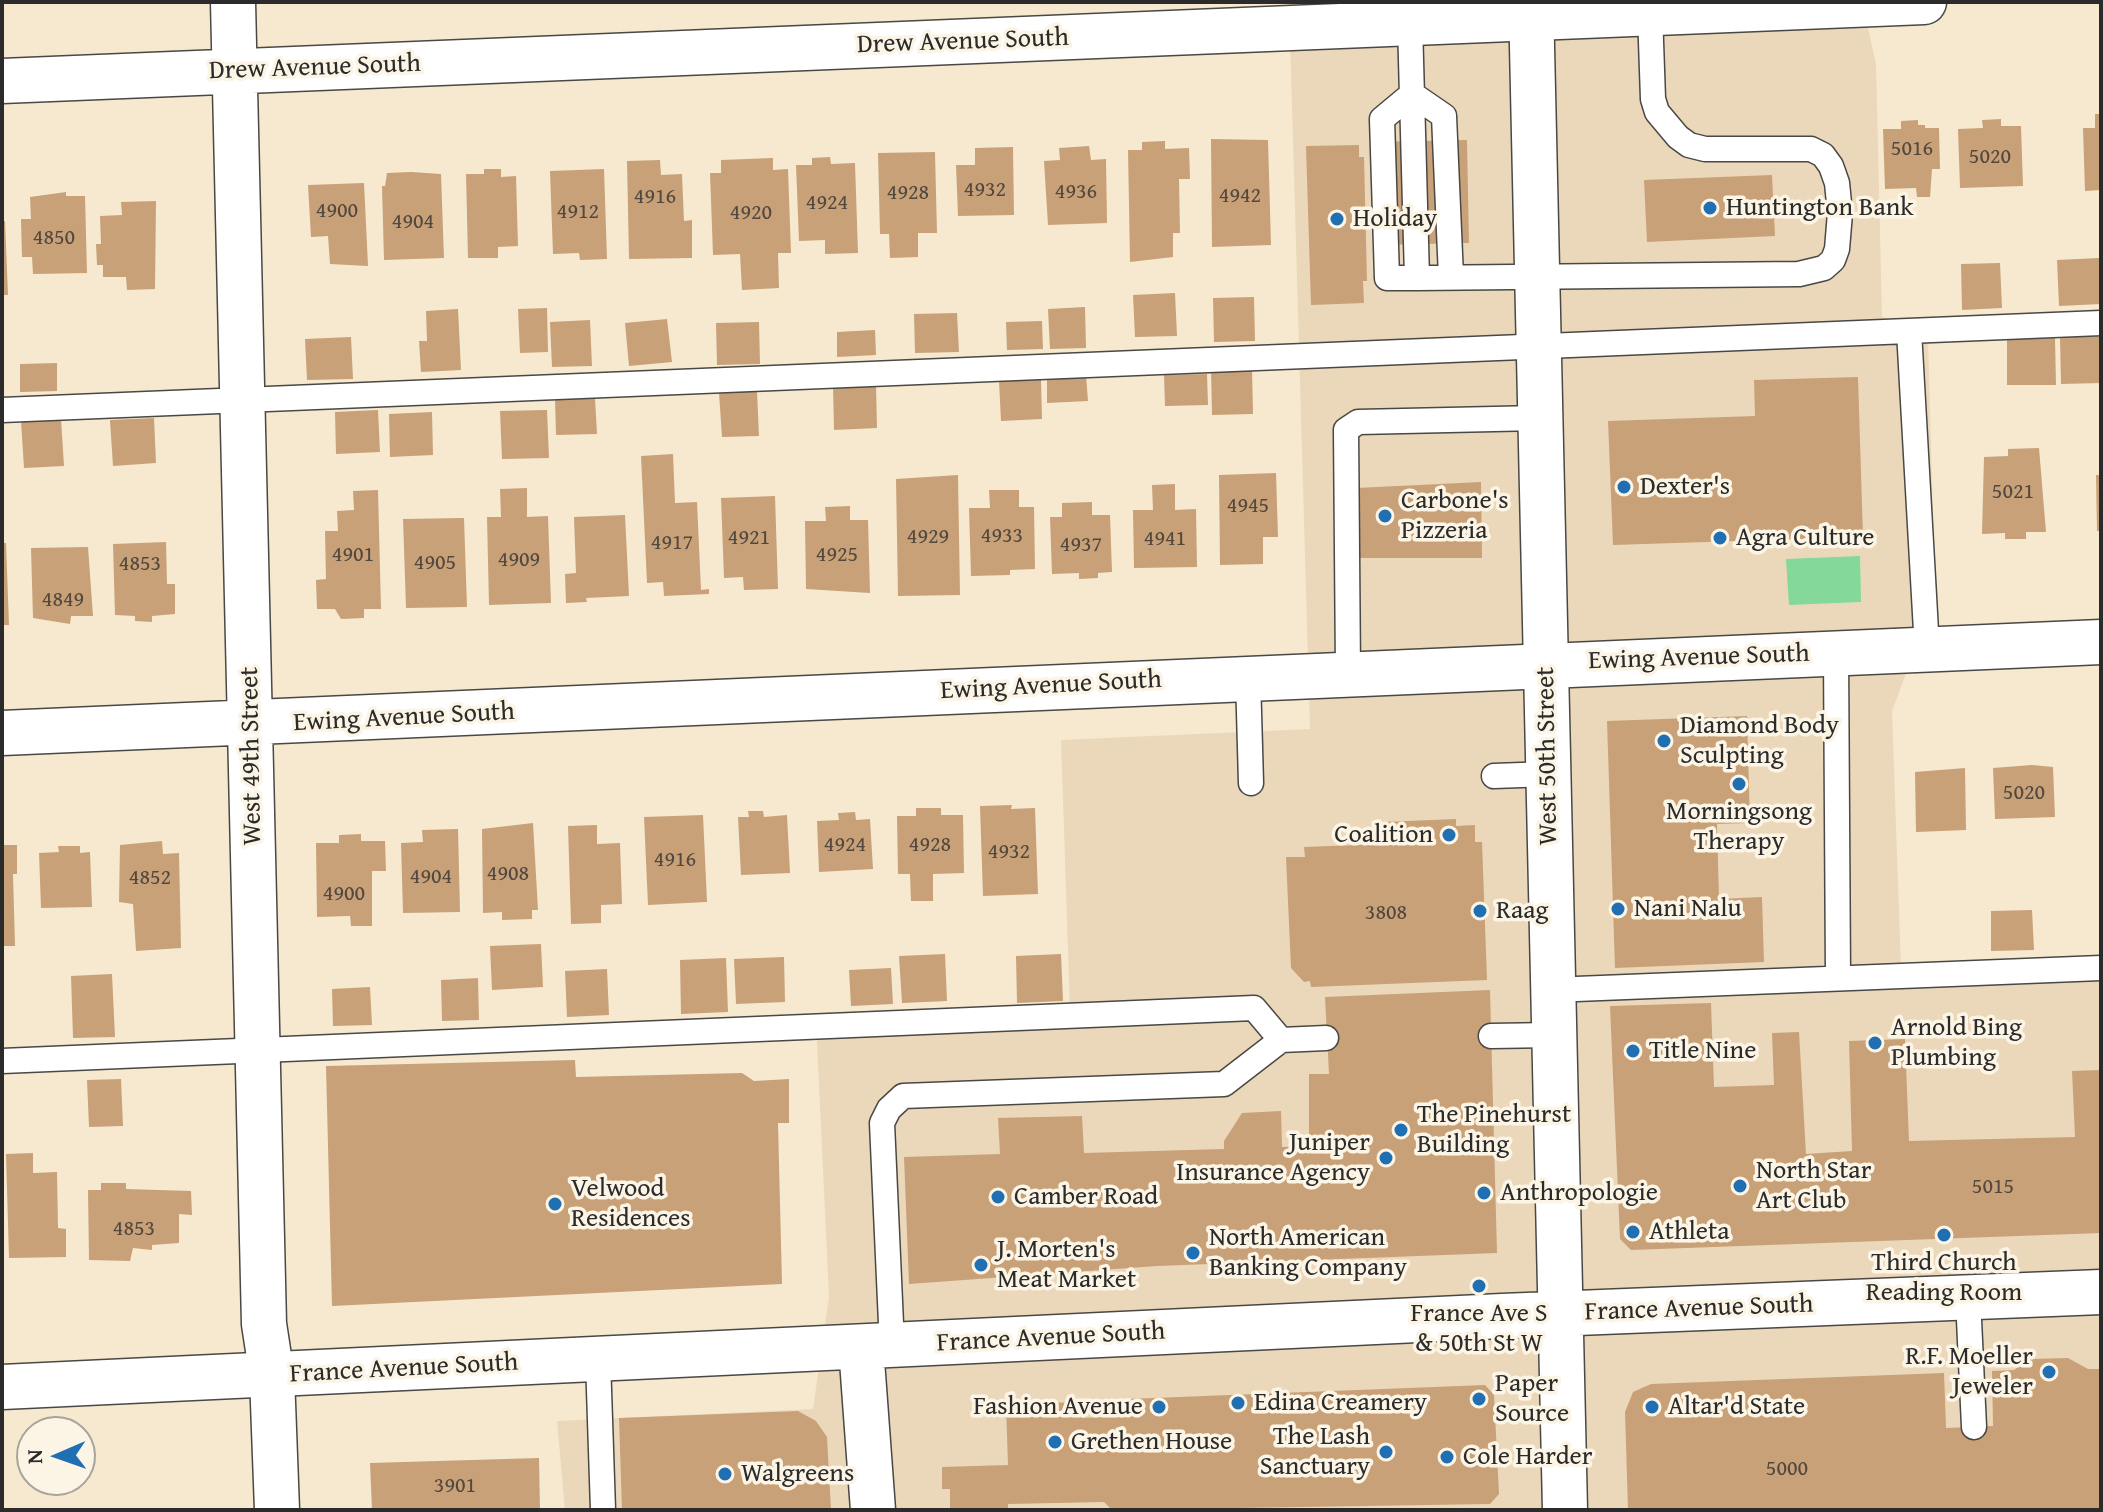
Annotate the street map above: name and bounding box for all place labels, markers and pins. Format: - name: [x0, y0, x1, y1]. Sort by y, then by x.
- place label: Huntington Bank: [1726, 192, 1914, 224]
- marker: Huntington Bank: [1701, 199, 1719, 217]
- place label: Holiday: [1353, 203, 1437, 235]
- marker: Holiday: [1328, 210, 1346, 228]
- place label: Dexter's: [1640, 471, 1730, 503]
- marker: Dexter's: [1615, 478, 1633, 496]
- place label: Carbone's Pizzeria: [1401, 485, 1509, 546]
- marker: Carbone's Pizzeria: [1376, 507, 1394, 525]
- place label: Agra Culture: [1736, 522, 1874, 554]
- marker: Agra Culture: [1711, 529, 1729, 547]
- place label: Diamond Body Sculpting: [1680, 710, 1839, 772]
- marker: Diamond Body Sculpting: [1655, 732, 1673, 750]
- marker: Morningsong Therapy: [1730, 775, 1748, 793]
- place label: Morningsong Therapy: [1666, 796, 1812, 858]
- place label: Coalition: [1334, 819, 1433, 851]
- marker: Coalition: [1440, 826, 1458, 844]
- place label: Nani Nalu: [1634, 893, 1742, 925]
- place label: Raag: [1496, 895, 1548, 927]
- marker: Nani Nalu: [1609, 900, 1627, 918]
- marker: Raag: [1471, 902, 1489, 920]
- place label: Arnold Bing Plumbing: [1891, 1012, 2022, 1074]
- marker: Arnold Bing Plumbing: [1866, 1034, 1884, 1052]
- place label: Title Nine: [1649, 1035, 1756, 1067]
- marker: Title Nine: [1624, 1042, 1642, 1060]
- place label: The Pinehurst Building: [1417, 1099, 1571, 1160]
- marker: The Pinehurst Building: [1392, 1121, 1410, 1139]
- place label: Juniper Insurance Agency: [1176, 1127, 1370, 1188]
- marker: Juniper Insurance Agency: [1377, 1149, 1395, 1167]
- place label: North Star Art Club: [1756, 1155, 1871, 1216]
- place label: Velwood Residences: [571, 1173, 691, 1234]
- place label: Anthropologie: [1500, 1177, 1658, 1209]
- marker: North Star Art Club: [1731, 1177, 1749, 1195]
- place label: Camber Road: [1014, 1181, 1158, 1213]
- marker: Anthropologie: [1475, 1184, 1493, 1202]
- marker: Camber Road: [989, 1188, 1007, 1206]
- marker: Velwood Residences: [546, 1195, 564, 1213]
- place label: Athleta: [1649, 1216, 1730, 1248]
- place label: North American Banking Company: [1209, 1222, 1407, 1284]
- marker: Athleta: [1624, 1223, 1642, 1241]
- marker: Third Church Reading Room: [1935, 1226, 1953, 1244]
- place label: J. Morten's Meat Market: [997, 1234, 1136, 1296]
- marker: North American Banking Company: [1184, 1244, 1202, 1262]
- place label: Third Church Reading Room: [1866, 1247, 2022, 1308]
- marker: J. Morten's Meat Market: [972, 1256, 990, 1274]
- marker: France Ave S & 50th St W: [1470, 1277, 1488, 1295]
- place label: France Ave S & 50th St W: [1411, 1298, 1547, 1360]
- place label: R.F. Moeller Jeweler: [1905, 1341, 2033, 1402]
- marker: R.F. Moeller Jeweler: [2040, 1363, 2058, 1381]
- place label: Paper Source: [1495, 1368, 1569, 1430]
- place label: Edina Creamery: [1254, 1387, 1427, 1419]
- marker: Paper Source: [1470, 1390, 1488, 1408]
- place label: Fashion Avenue: [973, 1391, 1143, 1423]
- place label: Altar'd State: [1668, 1391, 1805, 1423]
- marker: Edina Creamery: [1229, 1394, 1247, 1412]
- marker: Fashion Avenue: [1150, 1398, 1168, 1416]
- marker: Altar'd State: [1643, 1398, 1661, 1416]
- place label: The Lash Sanctuary: [1260, 1421, 1370, 1482]
- place label: Grethen House: [1071, 1426, 1232, 1458]
- marker: Grethen House: [1046, 1433, 1064, 1451]
- place label: Cole Harder: [1463, 1441, 1592, 1473]
- marker: The Lash Sanctuary: [1377, 1443, 1395, 1461]
- marker: Cole Harder: [1438, 1448, 1456, 1466]
- place label: Walgreens: [741, 1458, 854, 1490]
- marker: Walgreens: [716, 1465, 734, 1483]

